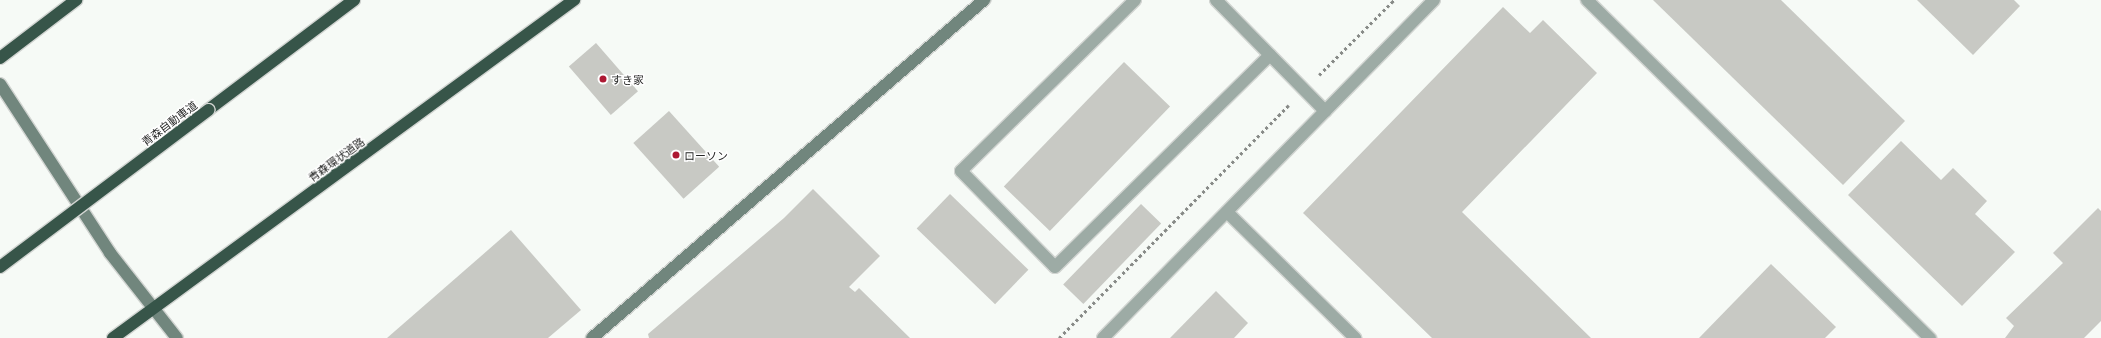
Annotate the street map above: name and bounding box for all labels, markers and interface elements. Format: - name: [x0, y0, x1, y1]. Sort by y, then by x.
- place label: すき家: [611, 72, 644, 86]
- marker: すき家: [598, 74, 608, 84]
- street label: 青森自動車道: [139, 98, 199, 148]
- street label: 青森環状道路: [305, 134, 367, 184]
- place label: ローソン: [684, 148, 728, 162]
- marker: ローソン: [671, 150, 681, 160]

